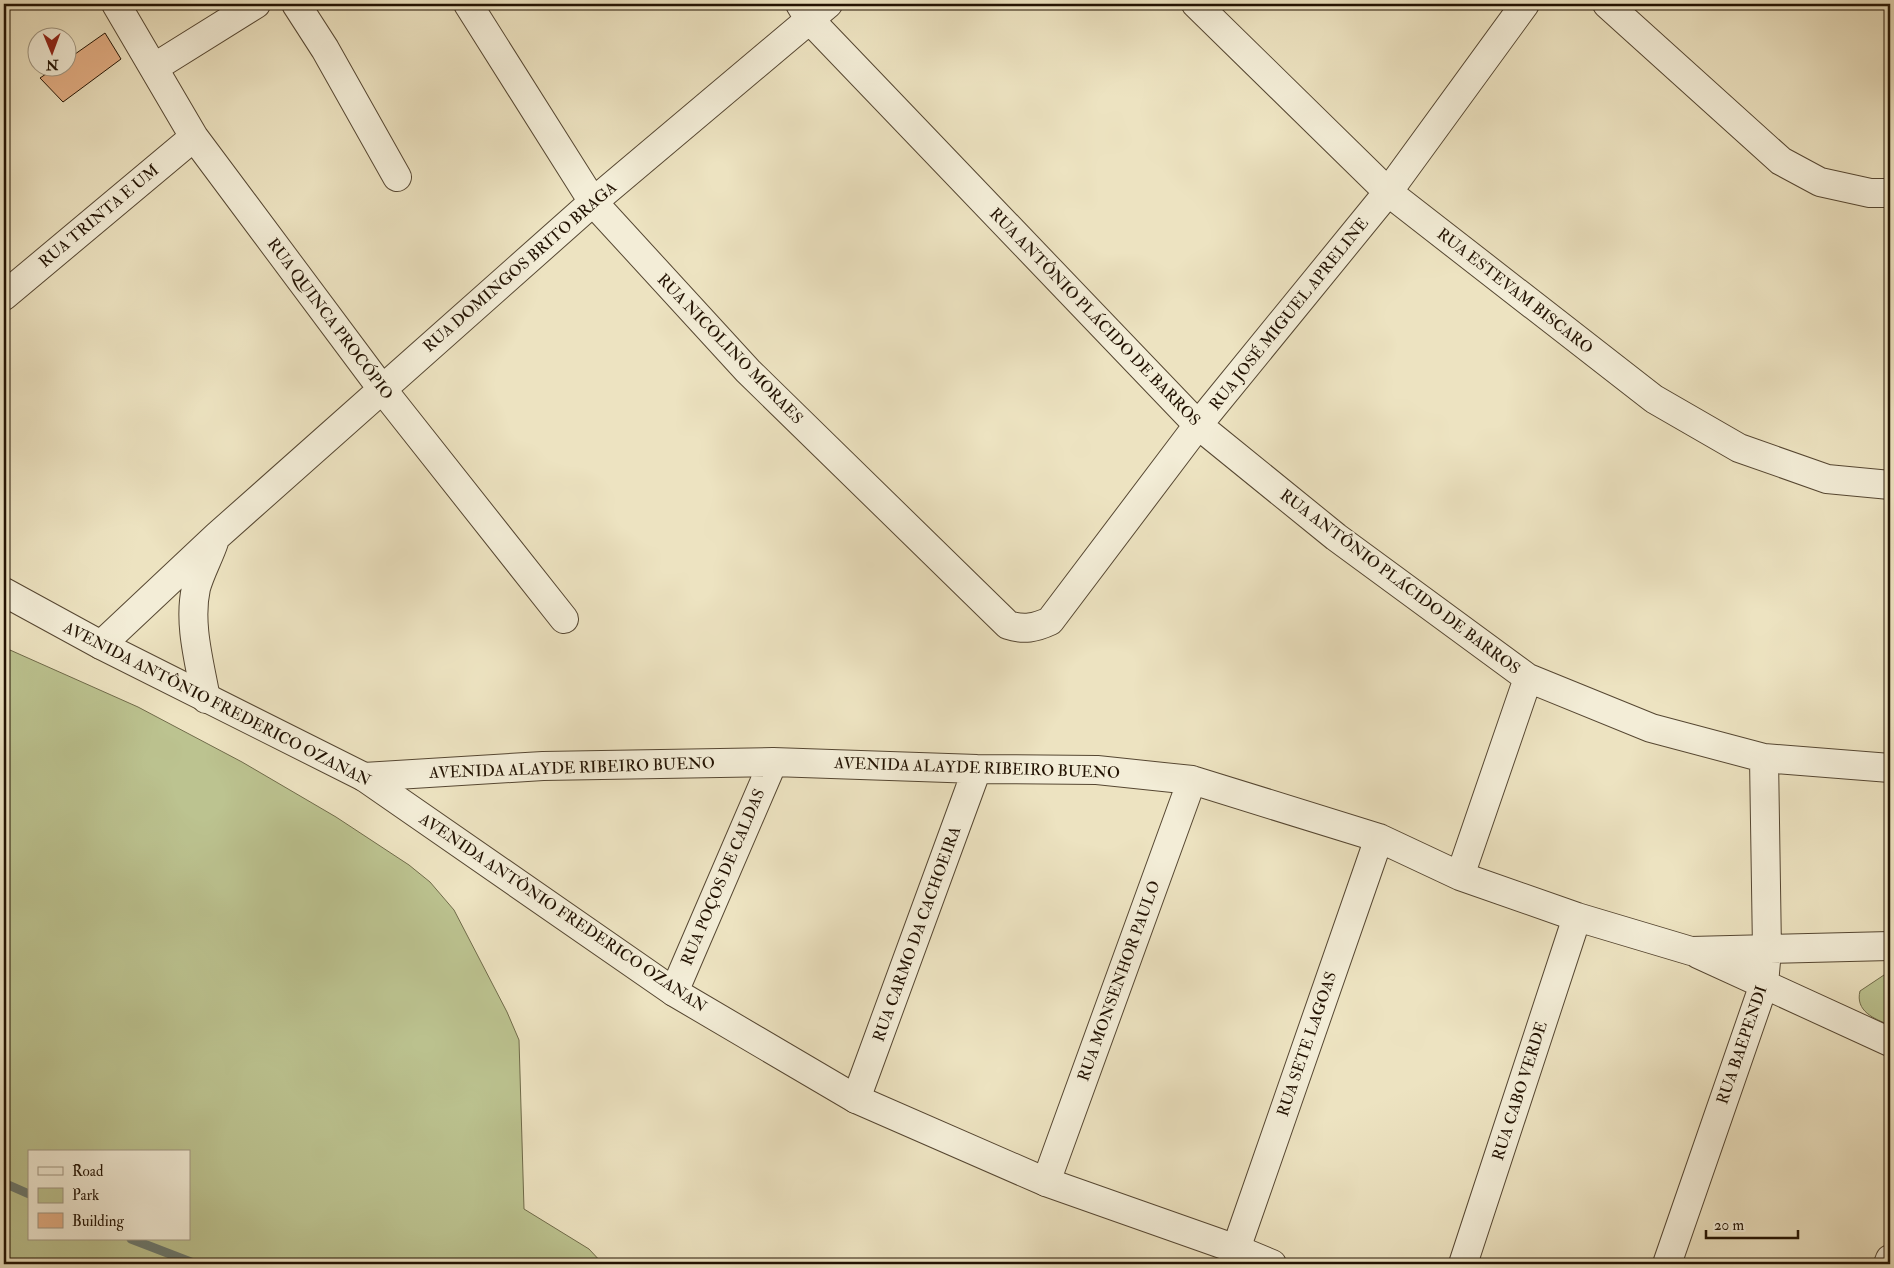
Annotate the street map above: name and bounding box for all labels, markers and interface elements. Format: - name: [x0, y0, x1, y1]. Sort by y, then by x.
- north arrow: [28, 28, 78, 78]
- text: N: [45, 56, 60, 73]
- street label: RUA TRINTA E UM: [35, 160, 163, 272]
- street label: RUA DOMINGOS BRITO BRAGA: [419, 177, 621, 357]
- street label: RUA ANTÔNIO PLÁCIDO DE BARROS: [985, 203, 1206, 430]
- street label: RUA JOSÉ MIGUEL APRELINE: [1204, 213, 1374, 415]
- street label: RUA ESTEVAM BISCARO: [1433, 224, 1597, 358]
- street label: RUA QUINCA PROCÓPIO: [263, 234, 398, 404]
- street label: RUA NICOLINO MORAES: [653, 270, 807, 428]
- street label: RUA ANTÔNIO PLÁCIDO DE BARROS: [1276, 484, 1525, 679]
- street label: AVENIDA ANTÔNIO FREDERICO OZANAN: [59, 617, 375, 791]
- street label: AVENIDA ALAYDE RIBEIRO BUENO: [428, 753, 715, 783]
- street label: AVENIDA ALAYDE RIBEIRO BUENO: [833, 753, 1120, 783]
- street label: RUA POÇOS DE CALDAS: [677, 786, 769, 968]
- street label: AVENIDA ANTÔNIO FREDERICO OZANAN: [415, 808, 711, 1017]
- street label: RUA CARMO DA CACHOEIRA: [869, 824, 965, 1044]
- street label: RUA MONSENHOR PAULO: [1073, 878, 1165, 1084]
- street label: RUA SETE LAGOAS: [1273, 969, 1341, 1119]
- street label: RUA BAEPENDI: [1712, 983, 1772, 1107]
- street label: RUA CABO VERDE: [1488, 1019, 1552, 1163]
- legend: [28, 1150, 190, 1240]
- text: Road: [72, 1162, 104, 1181]
- text: Park: [72, 1186, 99, 1205]
- scale bar: [1706, 1208, 1799, 1240]
- text: Building: [72, 1212, 124, 1231]
- text: 20 m: [1714, 1216, 1744, 1235]

